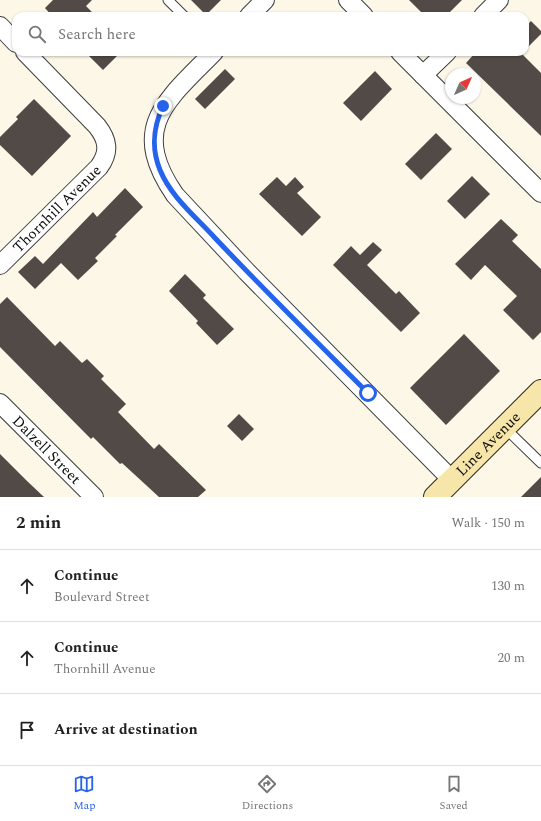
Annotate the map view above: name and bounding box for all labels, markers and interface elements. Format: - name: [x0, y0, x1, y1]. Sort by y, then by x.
- search box: [12, 12, 529, 56]
- icon: search: [26, 23, 48, 45]
- text: Search here: [58, 23, 136, 46]
- north arrow: [445, 68, 481, 104]
- route end: [154, 97, 172, 115]
- street label: Thornhill Avenue: [7, 159, 107, 258]
- route start: [359, 384, 377, 402]
- street label: Line Avenue: [450, 406, 526, 482]
- street label: Dalzell Street: [7, 410, 87, 490]
- text: 2 min: [16, 510, 61, 536]
- text: Walk · 150 m: [451, 513, 525, 533]
- text: Continue: [54, 564, 119, 587]
- icon: ahead: [16, 575, 38, 597]
- text: 130 m: [491, 576, 525, 596]
- text: Boulevard Street: [54, 587, 150, 607]
- text: Continue: [54, 636, 119, 659]
- icon: ahead: [16, 647, 38, 669]
- text: 20 m: [498, 648, 525, 668]
- text: Thornhill Avenue: [54, 659, 155, 679]
- text: Arrive at destination: [54, 718, 198, 741]
- icon: arrive: [16, 719, 38, 741]
- tab: Map: [73, 773, 95, 814]
- tab: Directions: [242, 773, 293, 814]
- tab: Saved: [440, 773, 468, 814]

